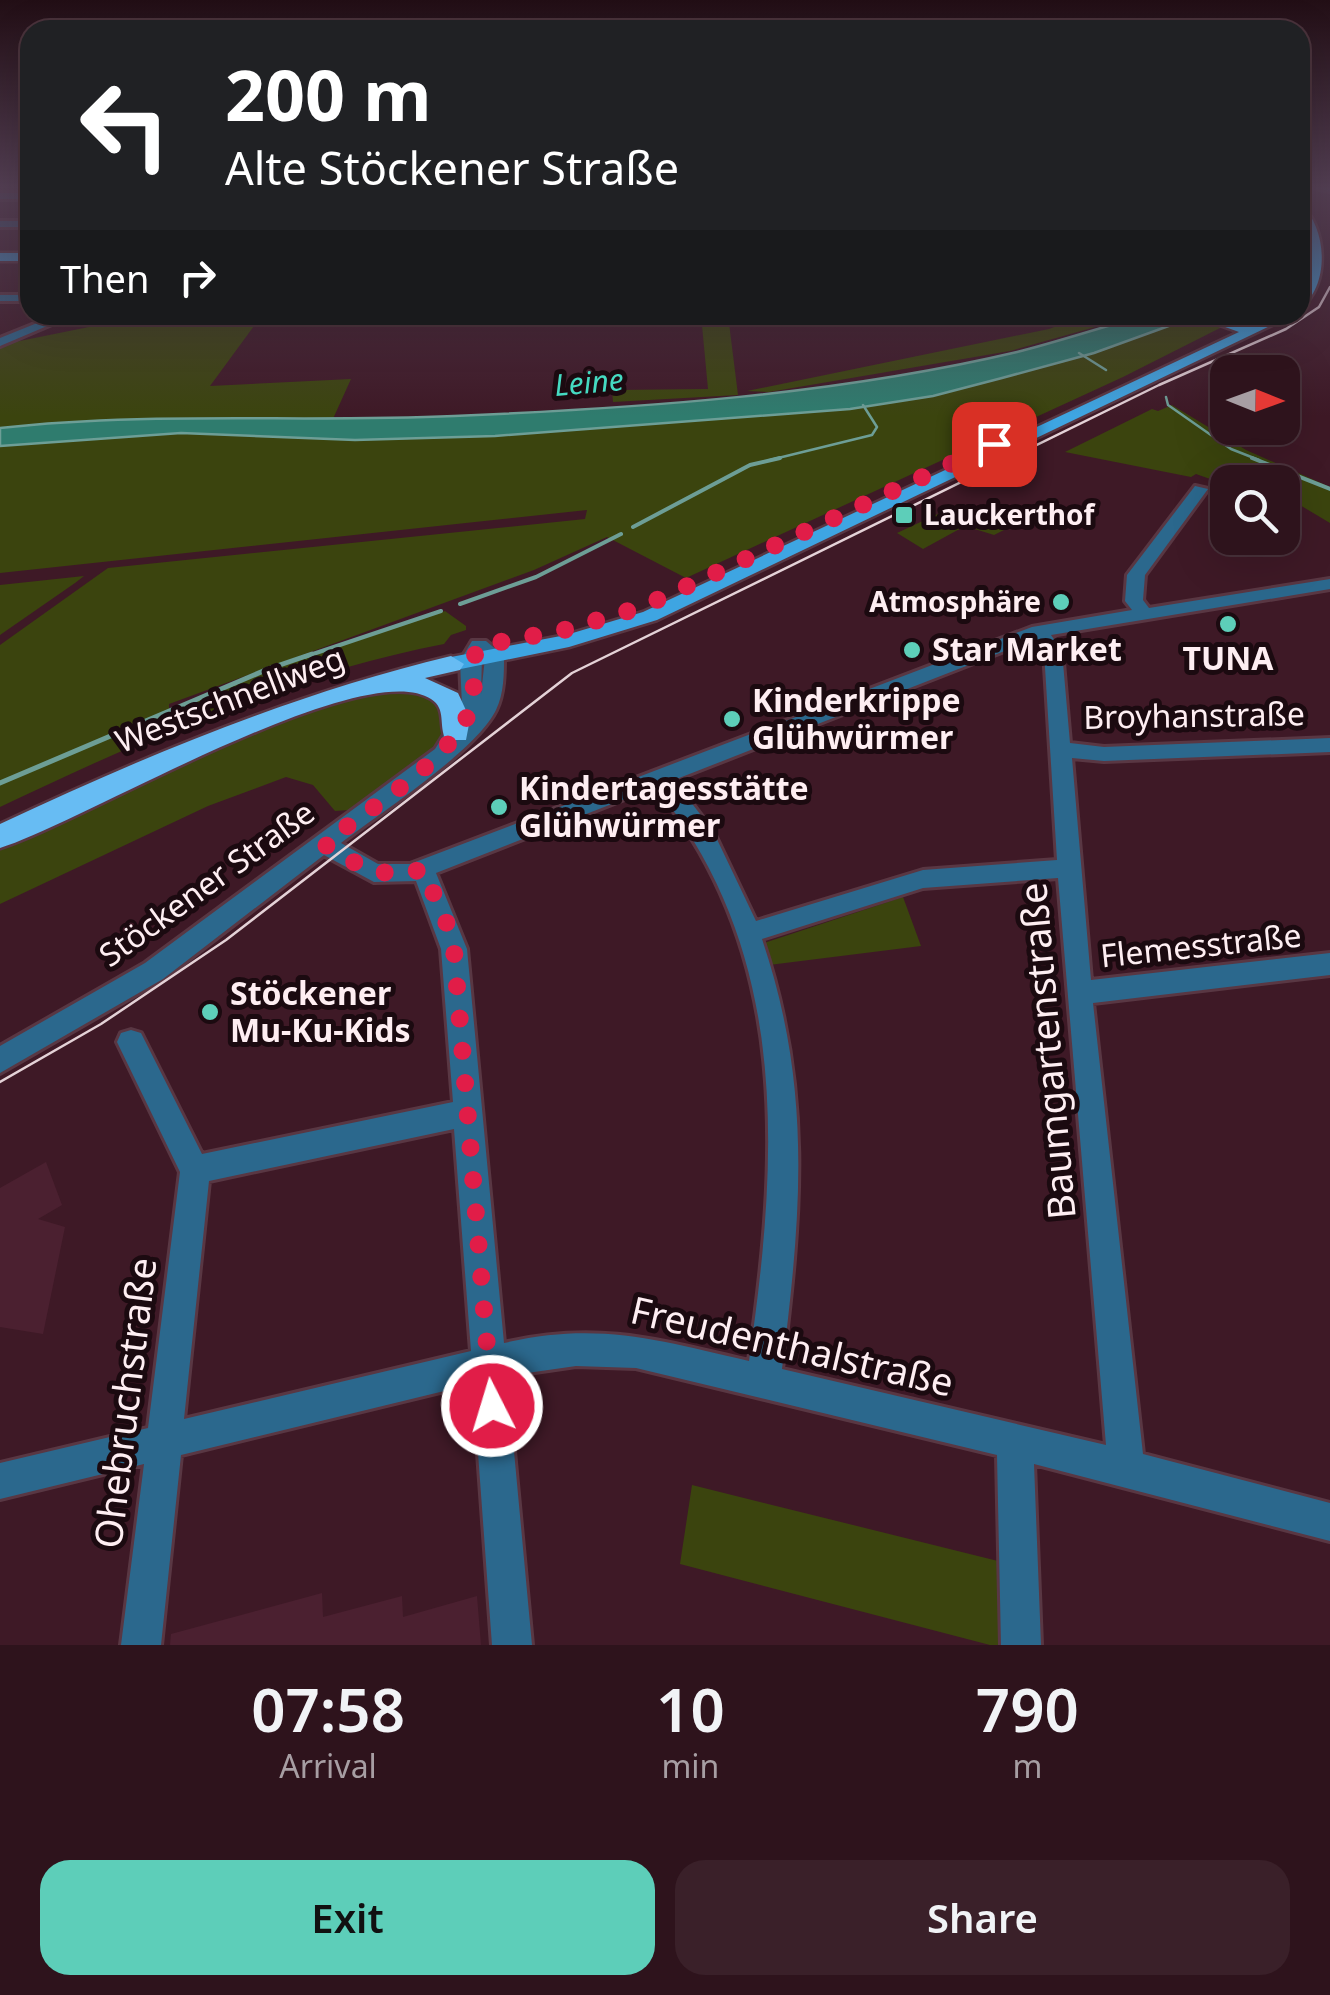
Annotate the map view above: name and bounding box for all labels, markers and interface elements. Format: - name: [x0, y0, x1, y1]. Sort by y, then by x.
- text: 200 m: [225, 46, 432, 142]
- icon: left: [60, 60, 190, 190]
- text: Alte Stöckener Straße: [225, 137, 679, 198]
- icon: right: [170, 250, 225, 305]
- text: Then: [60, 252, 150, 304]
- north arrow: [1210, 355, 1300, 445]
- map controls: [1210, 355, 1300, 555]
- water label: Leine: [553, 358, 625, 405]
- pin: [952, 402, 1037, 487]
- icon: arrive: [967, 417, 1022, 472]
- button: search: [1210, 465, 1300, 555]
- place label: Lauckerthof: [924, 495, 1097, 533]
- marker: Lauckerthof: [893, 504, 915, 526]
- place label: Atmosphäre: [869, 582, 1041, 620]
- marker: Atmosphäre: [1050, 591, 1072, 613]
- marker: TUNA: [1217, 613, 1239, 635]
- place label: Star Market: [932, 627, 1122, 670]
- street label: Westschnellweg: [109, 635, 350, 762]
- place label: TUNA: [1183, 636, 1274, 679]
- marker: Star Market: [901, 639, 923, 661]
- place label: Kinderkrippe Glühwürmer: [752, 678, 961, 758]
- street label: Broyhanstraße: [1083, 691, 1305, 738]
- marker: Kinderkrippe Glühwürmer: [721, 708, 743, 730]
- place label: Kindertagesstätte Glühwürmer: [519, 766, 809, 846]
- street label: Stöckener Straße: [90, 790, 322, 975]
- marker: Kindertagesstätte Glühwürmer: [488, 796, 510, 818]
- street label: Baumgartenstraße: [1005, 881, 1087, 1222]
- street label: Flemesstraße: [1098, 913, 1303, 976]
- place label: Stöckener Mu-Ku-Kids: [230, 971, 411, 1051]
- marker: Stöckener Mu-Ku-Kids: [199, 1001, 221, 1023]
- street label: Ohebruchstraße: [80, 1254, 168, 1551]
- street label: Freudenthalstraße: [626, 1283, 959, 1407]
- position arrow: [440, 1354, 544, 1458]
- text: 07:58: [251, 1668, 405, 1750]
- text: 10: [656, 1668, 725, 1750]
- text: 790: [976, 1668, 1079, 1750]
- text: Arrival: [279, 1744, 377, 1787]
- text: min: [661, 1744, 719, 1787]
- text: m: [1012, 1744, 1042, 1787]
- button: Exit: [40, 1860, 655, 1975]
- button: Share: [675, 1860, 1290, 1975]

